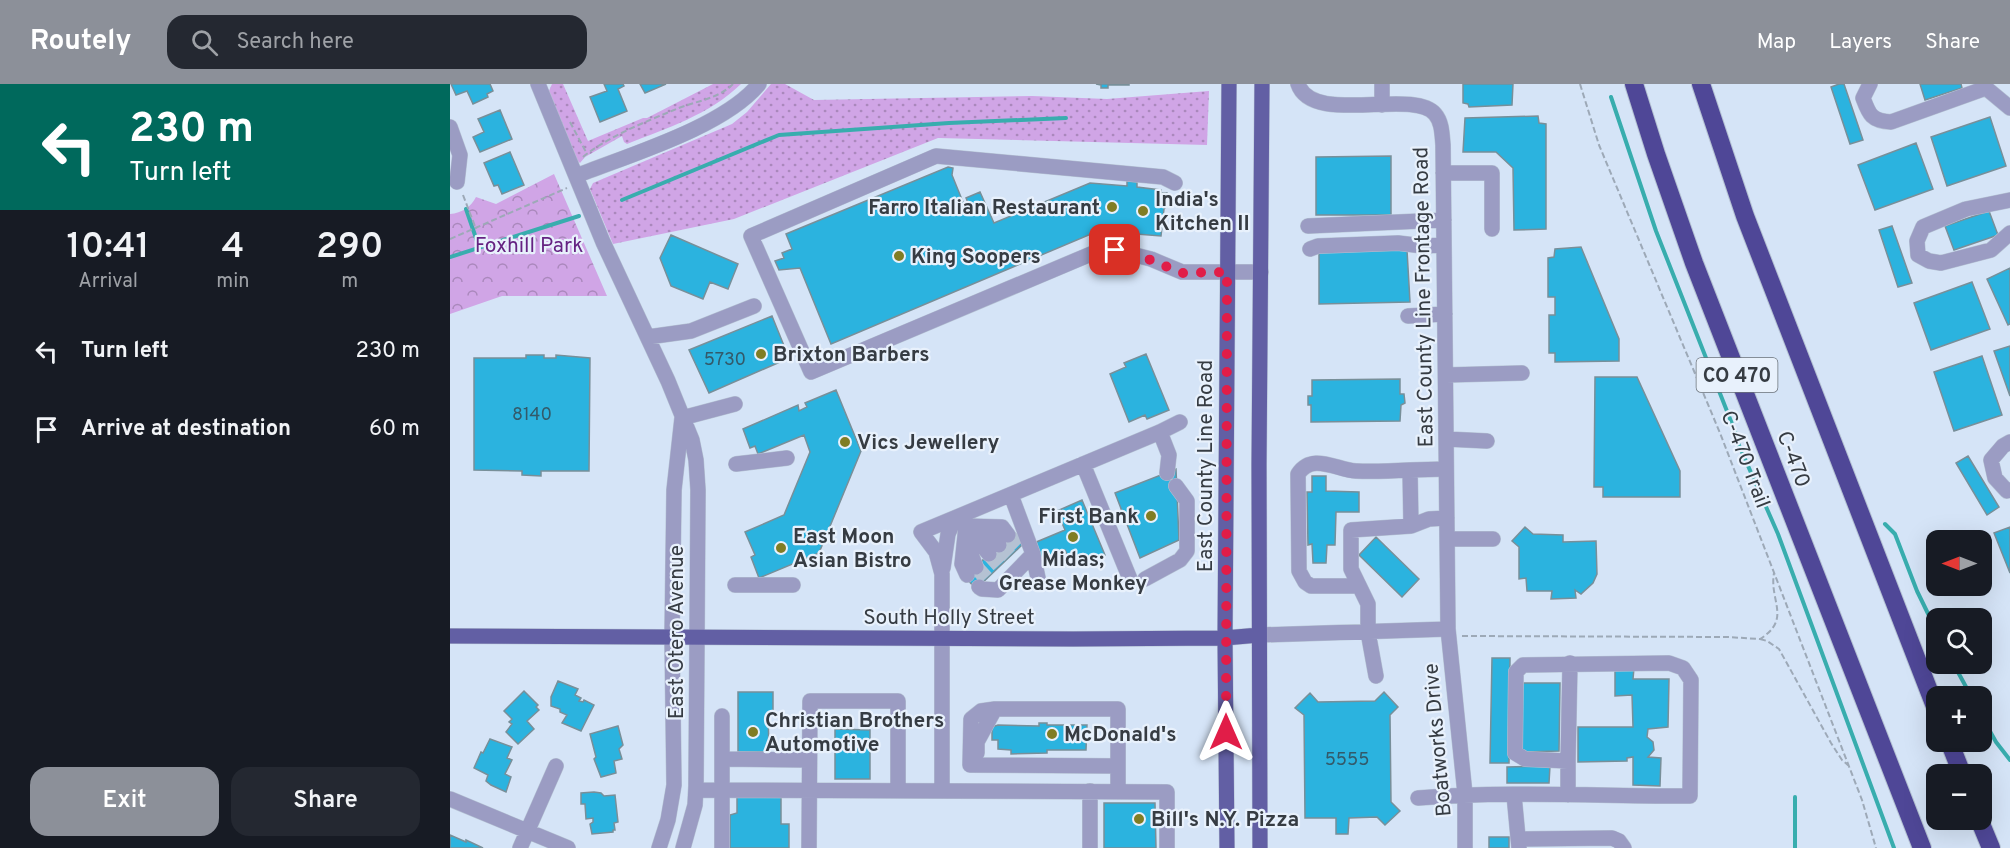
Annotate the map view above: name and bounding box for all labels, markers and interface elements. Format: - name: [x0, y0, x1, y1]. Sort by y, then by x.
- search box: [167, 15, 587, 69]
- text: Routely: [30, 24, 131, 60]
- icon: search: [188, 26, 221, 59]
- text: Search here: [236, 29, 354, 56]
- text: Map: [1757, 29, 1796, 56]
- text: Layers: [1829, 29, 1892, 56]
- text: Share: [1925, 29, 1980, 56]
- text: 230 m: [129, 104, 254, 157]
- icon: left: [30, 108, 108, 186]
- street label: East County Line Frontage Road: [1408, 146, 1441, 447]
- text: Turn left: [129, 156, 231, 190]
- place label: India's Kitchen II: [1155, 187, 1250, 238]
- place label: Farro Italian Restaurant: [868, 195, 1100, 222]
- marker: Farro Italian Restaurant: [1105, 200, 1119, 214]
- marker: India's Kitchen II: [1136, 204, 1150, 218]
- pin: [1089, 224, 1140, 275]
- text: 10:41: [67, 225, 150, 271]
- text: 4: [221, 225, 244, 271]
- text: 290: [316, 225, 383, 271]
- park label: Foxhill Park: [475, 233, 583, 260]
- icon: arrive: [1098, 233, 1131, 266]
- place label: King Soopers: [911, 244, 1041, 271]
- marker: King Soopers: [892, 249, 906, 263]
- text: Arrival: [78, 269, 138, 295]
- text: min: [216, 269, 249, 295]
- text: m: [341, 269, 358, 295]
- icon: left: [30, 335, 63, 368]
- text: Turn left: [81, 338, 169, 365]
- text: 230 m: [356, 338, 420, 365]
- place label: Brixton Barbers: [773, 342, 930, 369]
- marker: Brixton Barbers: [754, 347, 768, 361]
- house number: 5730: [704, 349, 746, 372]
- road number: CO 470: [1696, 358, 1778, 392]
- street label: East County Line Road: [1193, 360, 1220, 572]
- house number: 8140: [512, 404, 552, 427]
- street label: C-470 Trail: [1714, 407, 1776, 512]
- icon: arrive: [30, 413, 63, 446]
- text: Arrive at destination: [81, 416, 291, 443]
- text: 60 m: [369, 416, 420, 443]
- street label: C-470: [1770, 427, 1816, 492]
- place label: Vics Jewellery: [857, 430, 1000, 457]
- marker: Vics Jewellery: [838, 435, 852, 449]
- place label: First Bank: [1038, 504, 1139, 531]
- marker: First Bank: [1144, 509, 1158, 523]
- place label: East Moon Asian Bistro: [793, 524, 912, 575]
- marker: Midas; Grease Monkey: [1066, 530, 1080, 544]
- north arrow: [1926, 530, 1992, 596]
- map controls: [1926, 530, 1992, 830]
- marker: East Moon Asian Bistro: [774, 541, 788, 555]
- street label: East Otero Avenue: [664, 545, 691, 719]
- place label: Midas; Grease Monkey: [999, 547, 1147, 598]
- street label: South Holly Street: [863, 605, 1035, 632]
- button: search: [1926, 608, 1992, 674]
- street label: Boatworks Drive: [1418, 662, 1459, 818]
- button: +: [1926, 686, 1992, 752]
- position arrow: [1194, 700, 1258, 764]
- place label: Christian Brothers Automotive: [765, 708, 944, 759]
- place label: McDonald's: [1064, 722, 1177, 749]
- marker: Christian Brothers Automotive: [746, 725, 760, 739]
- marker: McDonald's: [1045, 727, 1059, 741]
- house number: 5555: [1325, 749, 1369, 772]
- button: −: [1926, 764, 1992, 830]
- button: Exit: [30, 767, 219, 836]
- button: Share: [231, 767, 420, 836]
- place label: Bill's N.Y. Pizza: [1151, 807, 1299, 834]
- marker: Bill's N.Y. Pizza: [1132, 812, 1146, 826]

